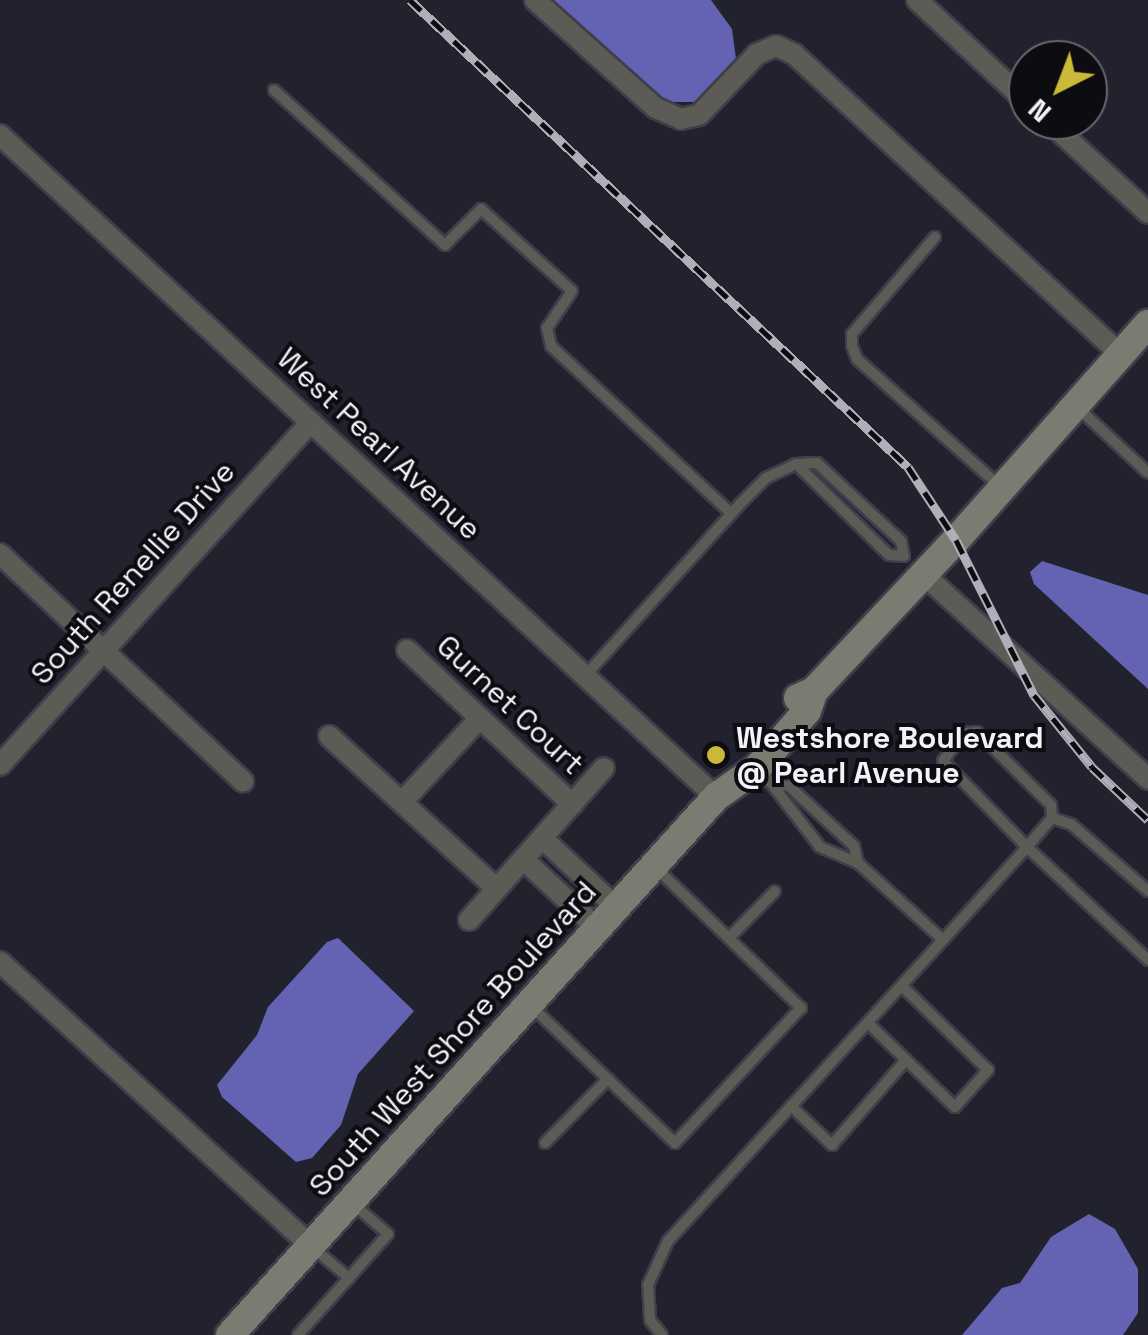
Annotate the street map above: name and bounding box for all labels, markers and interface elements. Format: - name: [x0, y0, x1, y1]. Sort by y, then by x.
- north arrow: [1008, 40, 1108, 140]
- text: N: [1020, 91, 1058, 130]
- street label: West Pearl Avenue: [270, 340, 488, 548]
- street label: South Renellie Drive: [23, 454, 243, 692]
- street label: Gurnet Court: [429, 628, 591, 782]
- place label: Westshore Boulevard @ Pearl Avenue: [736, 720, 1044, 790]
- marker: Westshore Boulevard @ Pearl Avenue: [705, 744, 727, 766]
- street label: South West Shore Boulevard: [302, 874, 604, 1204]

